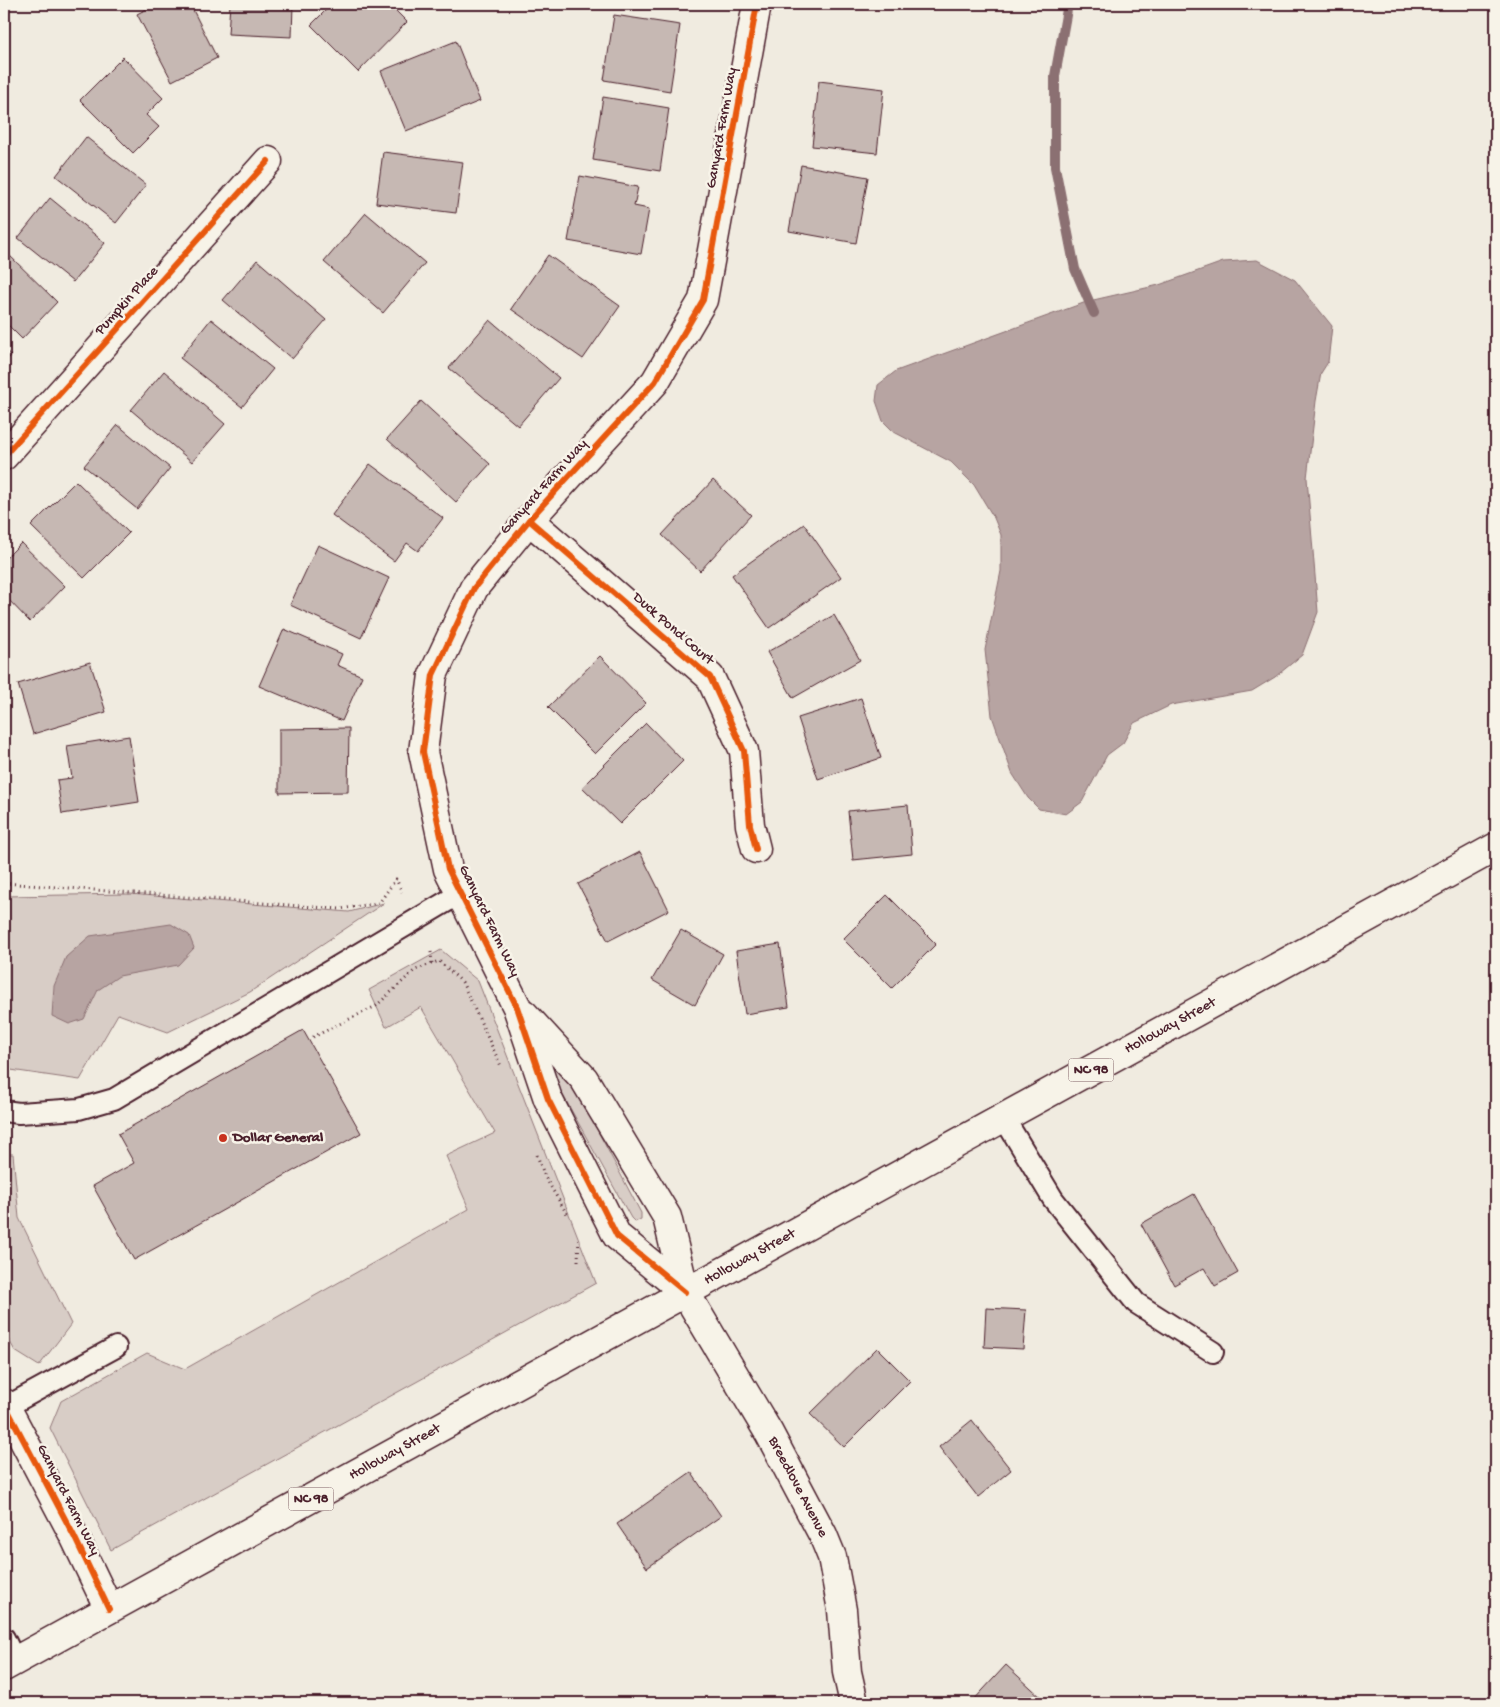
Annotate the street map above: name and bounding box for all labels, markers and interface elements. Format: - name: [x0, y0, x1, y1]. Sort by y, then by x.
- street label: Ganyard Farm Way: [703, 66, 742, 190]
- street label: Pumpkin Place: [91, 263, 163, 340]
- street label: Ganyard Farm Way: [496, 435, 592, 538]
- street label: Duck Pond Court: [628, 588, 719, 671]
- street label: Ganyard Farm Way: [454, 862, 524, 980]
- street label: Holloway Street: [1122, 993, 1221, 1058]
- road number: NC 98: [1068, 1058, 1114, 1082]
- place label: Dollar General: [231, 1129, 324, 1147]
- marker: Dollar General: [217, 1132, 229, 1144]
- street label: Holloway Street: [701, 1224, 800, 1290]
- street label: Holloway Street: [346, 1419, 445, 1485]
- street label: Breedlove Avenue: [763, 1433, 832, 1541]
- street label: Ganyard Farm Way: [32, 1441, 104, 1559]
- road number: NC 98: [288, 1488, 334, 1510]

